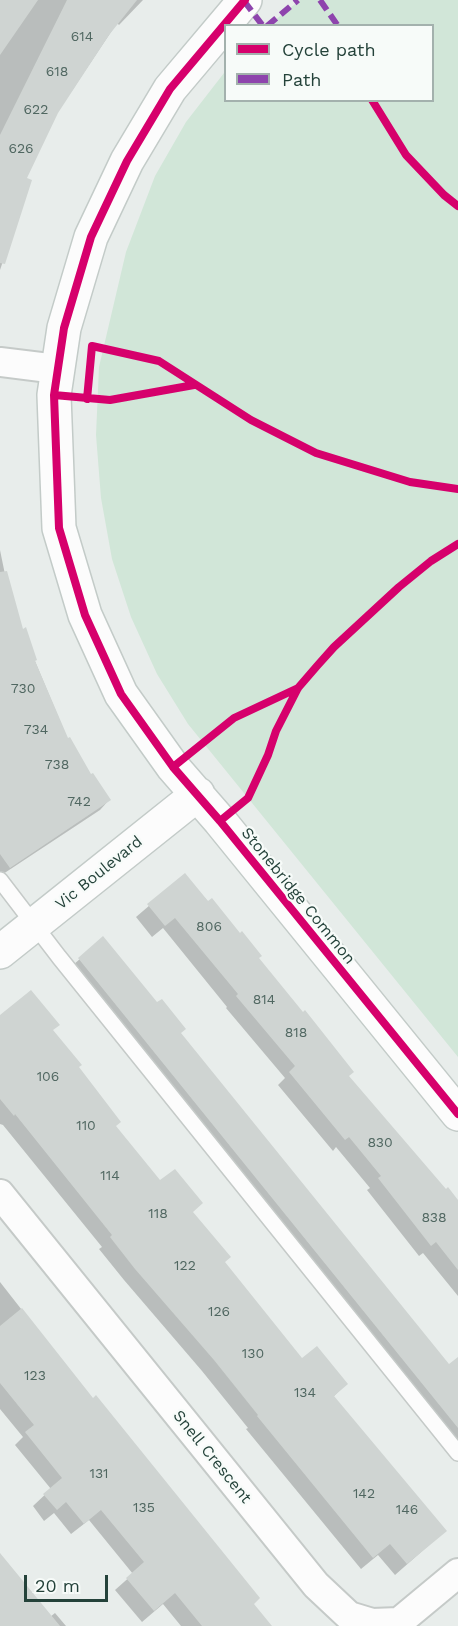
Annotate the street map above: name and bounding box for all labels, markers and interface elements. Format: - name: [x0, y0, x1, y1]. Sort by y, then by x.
- legend: [224, 24, 434, 102]
- house number: 614: [71, 29, 93, 45]
- text: Cycle path: [282, 39, 376, 60]
- house number: 618: [46, 64, 68, 80]
- text: Path: [282, 69, 322, 90]
- house number: 622: [24, 102, 48, 118]
- house number: 626: [8, 141, 34, 157]
- house number: 730: [11, 681, 35, 697]
- house number: 734: [24, 722, 48, 738]
- house number: 738: [45, 757, 69, 773]
- house number: 742: [67, 794, 91, 810]
- street label: Stonebridge Common: [237, 824, 359, 968]
- street label: Vic Boulevard: [52, 832, 146, 914]
- house number: 806: [196, 919, 222, 935]
- house number: 814: [253, 992, 275, 1008]
- house number: 818: [285, 1025, 307, 1041]
- house number: 106: [37, 1069, 59, 1085]
- house number: 110: [76, 1118, 96, 1134]
- house number: 830: [367, 1135, 393, 1151]
- house number: 114: [100, 1168, 120, 1184]
- house number: 118: [148, 1206, 168, 1222]
- house number: 838: [421, 1210, 447, 1226]
- house number: 122: [174, 1258, 196, 1274]
- house number: 126: [208, 1304, 230, 1320]
- house number: 130: [242, 1346, 264, 1362]
- house number: 123: [24, 1368, 46, 1384]
- house number: 134: [294, 1385, 316, 1401]
- street label: Snell Crescent: [169, 1407, 255, 1507]
- house number: 131: [89, 1466, 109, 1482]
- house number: 142: [353, 1486, 375, 1502]
- house number: 135: [133, 1500, 155, 1516]
- house number: 146: [396, 1502, 418, 1518]
- scale bar: [27, 1563, 111, 1601]
- text: 20 m: [35, 1575, 80, 1596]

